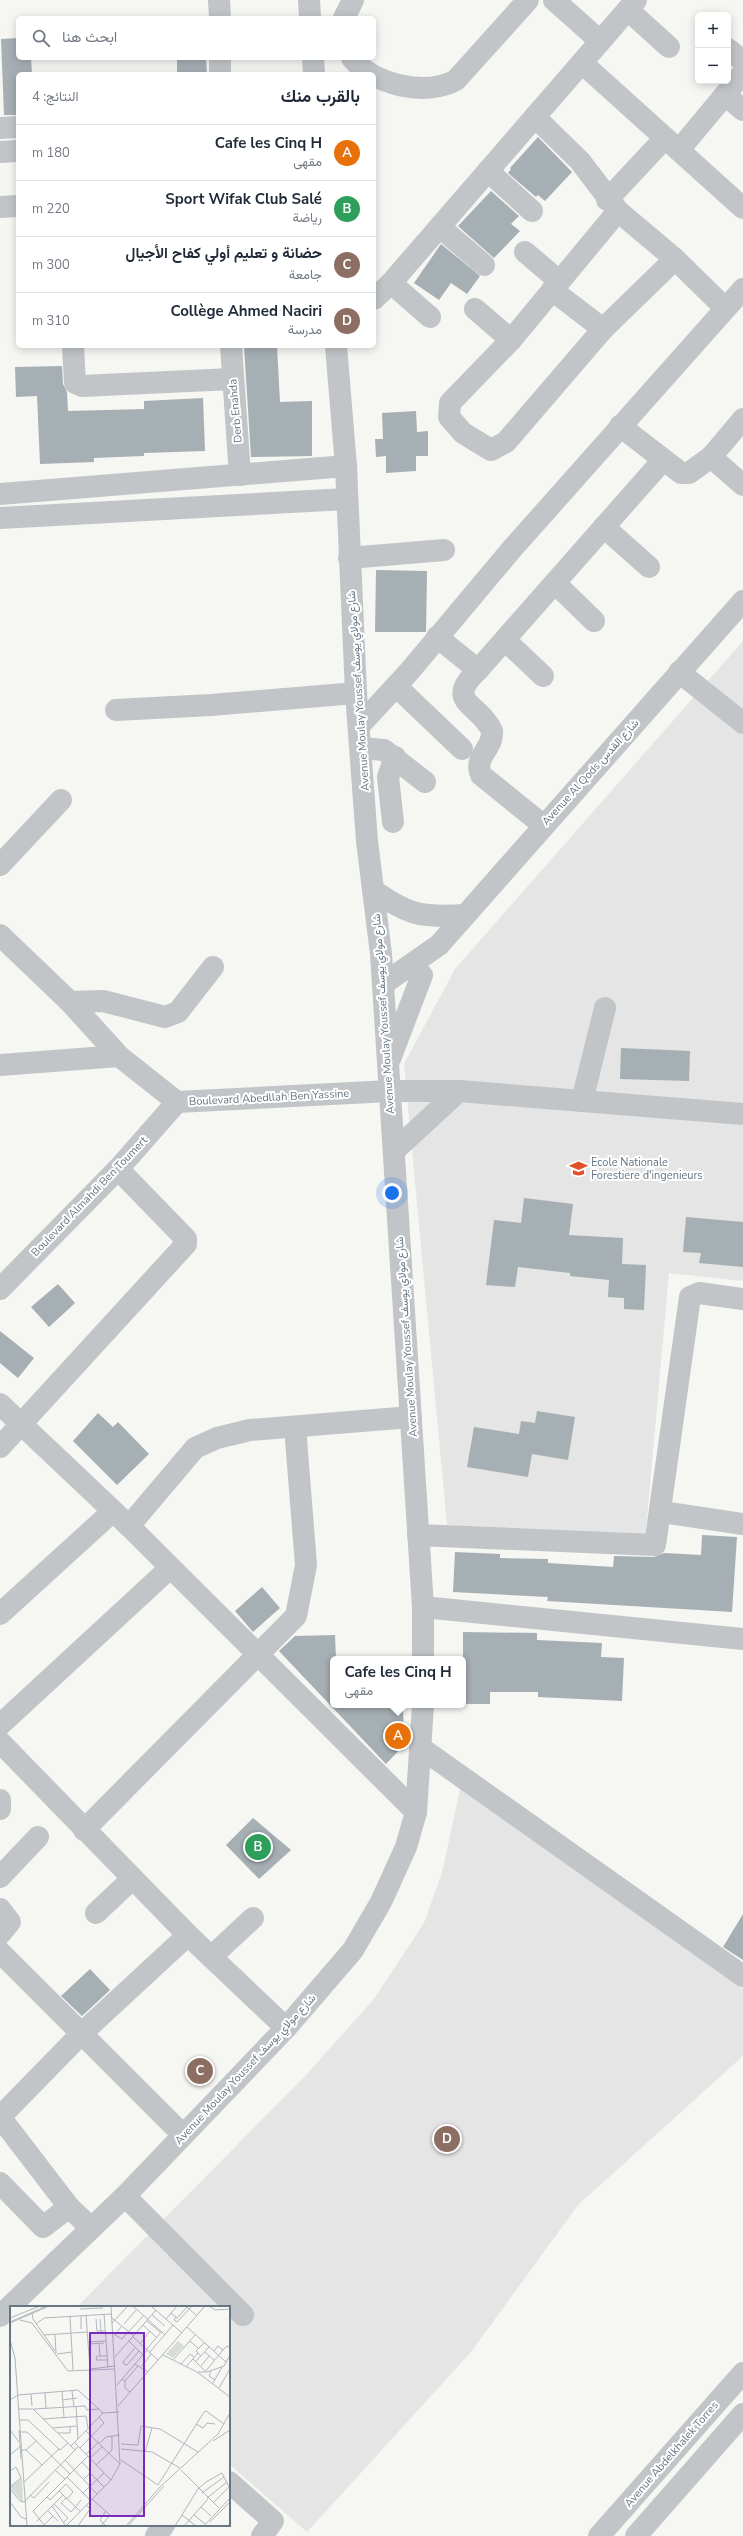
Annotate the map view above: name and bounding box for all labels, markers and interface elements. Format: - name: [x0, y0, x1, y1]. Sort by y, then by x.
- map controls: [695, 12, 731, 84]
- button: +: [695, 12, 731, 48]
- search box: [16, 16, 376, 60]
- icon: search: [30, 27, 52, 49]
- text: ابحث هنا: [62, 27, 117, 47]
- button: −: [695, 48, 731, 84]
- text: بالقرب منك: [281, 85, 360, 108]
- text: النتائج: 4: [32, 88, 79, 106]
- text: Cafe les Cinq H: [215, 133, 322, 153]
- text: 180 m: [32, 144, 70, 162]
- text: A: [342, 144, 352, 162]
- text: مقهى: [293, 153, 322, 171]
- text: Sport Wifak Club Salé: [165, 189, 322, 209]
- text: 220 m: [32, 200, 70, 218]
- text: B: [343, 200, 351, 218]
- text: رياضة: [292, 209, 322, 227]
- text: حضانة و تعليم أولي كفاح الأجيال: [126, 243, 322, 263]
- text: 300 m: [32, 256, 70, 274]
- text: C: [343, 256, 351, 274]
- text: جامعة: [289, 266, 322, 284]
- text: Collège Ahmed Naciri: [171, 301, 322, 321]
- text: 310 m: [32, 312, 70, 330]
- text: D: [342, 312, 352, 330]
- text: مدرسة: [288, 321, 322, 339]
- street label: Derb Enahda: [225, 378, 246, 444]
- street label: Avenue Moulay Youssef شارع مولاي يوسف: [344, 590, 375, 792]
- street label: Avenue Al Qods شارع القدس: [538, 716, 642, 829]
- street label: Avenue Moulay Youssef شارع مولاي يوسف: [369, 913, 400, 1115]
- street label: Boulevard Abedllah Ben Yassine: [189, 1086, 350, 1109]
- street label: Boulevard Almahdi Ben Toumert: [28, 1133, 151, 1260]
- place label: Ecole Nationale Forestiere d'ingenieurs: [591, 1155, 703, 1183]
- school or university icon: Ecole Nationale Forestiere d'ingenieurs: [568, 1158, 588, 1178]
- your location: [382, 1183, 402, 1203]
- street label: Avenue Moulay Youssef شارع مولاي يوسف: [392, 1236, 423, 1438]
- popup: [330, 1656, 466, 1708]
- text: Cafe les Cinq H: [344, 1662, 452, 1682]
- text: مقهى: [344, 1682, 373, 1700]
- pin: A: [385, 1721, 411, 1751]
- pin: B: [245, 1832, 271, 1862]
- street label: Avenue Moulay Youssef شارع مولاي يوسف: [171, 1991, 321, 2149]
- pin: C: [187, 2056, 213, 2086]
- pin: D: [434, 2124, 460, 2154]
- inset map: [10, 2306, 230, 2526]
- street label: Avenue Abdelkhalek Torres: [621, 2398, 722, 2511]

